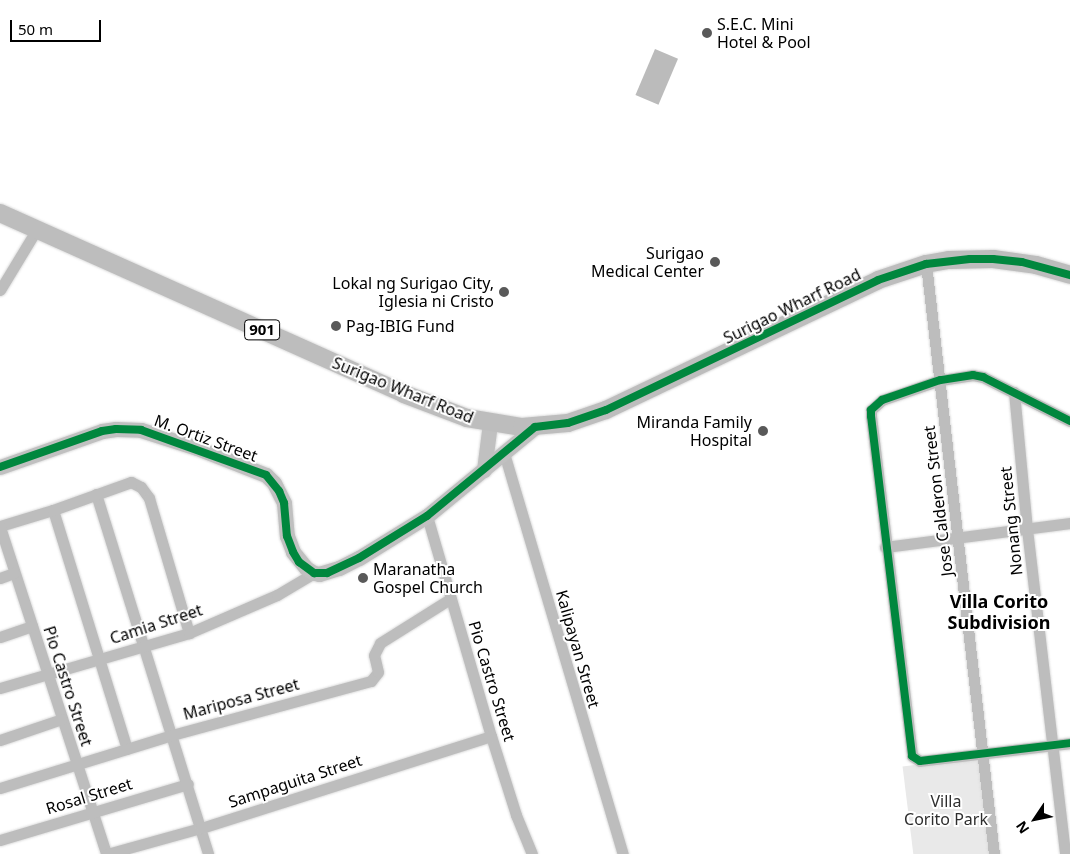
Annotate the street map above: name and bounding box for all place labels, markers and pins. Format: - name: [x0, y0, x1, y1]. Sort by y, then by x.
- place label: S.E.C. Mini Hotel & Pool: [717, 14, 811, 52]
- marker: S.E.C. Mini Hotel & Pool: [701, 27, 713, 39]
- place label: Surigao Medical Center: [591, 243, 704, 281]
- marker: Surigao Medical Center: [708, 255, 722, 269]
- place label: Lokal ng Surigao City, Iglesia ni Cristo: [332, 273, 494, 311]
- marker: Lokal ng Surigao City, Iglesia ni Cristo: [498, 286, 510, 298]
- place label: Pag-IBIG Fund: [346, 316, 455, 336]
- marker: Pag-IBIG Fund: [330, 320, 342, 332]
- place label: Miranda Family Hospital: [637, 412, 752, 450]
- marker: Miranda Family Hospital: [756, 424, 770, 438]
- place label: Maranatha Gospel Church: [373, 559, 483, 597]
- marker: Maranatha Gospel Church: [357, 572, 369, 584]

